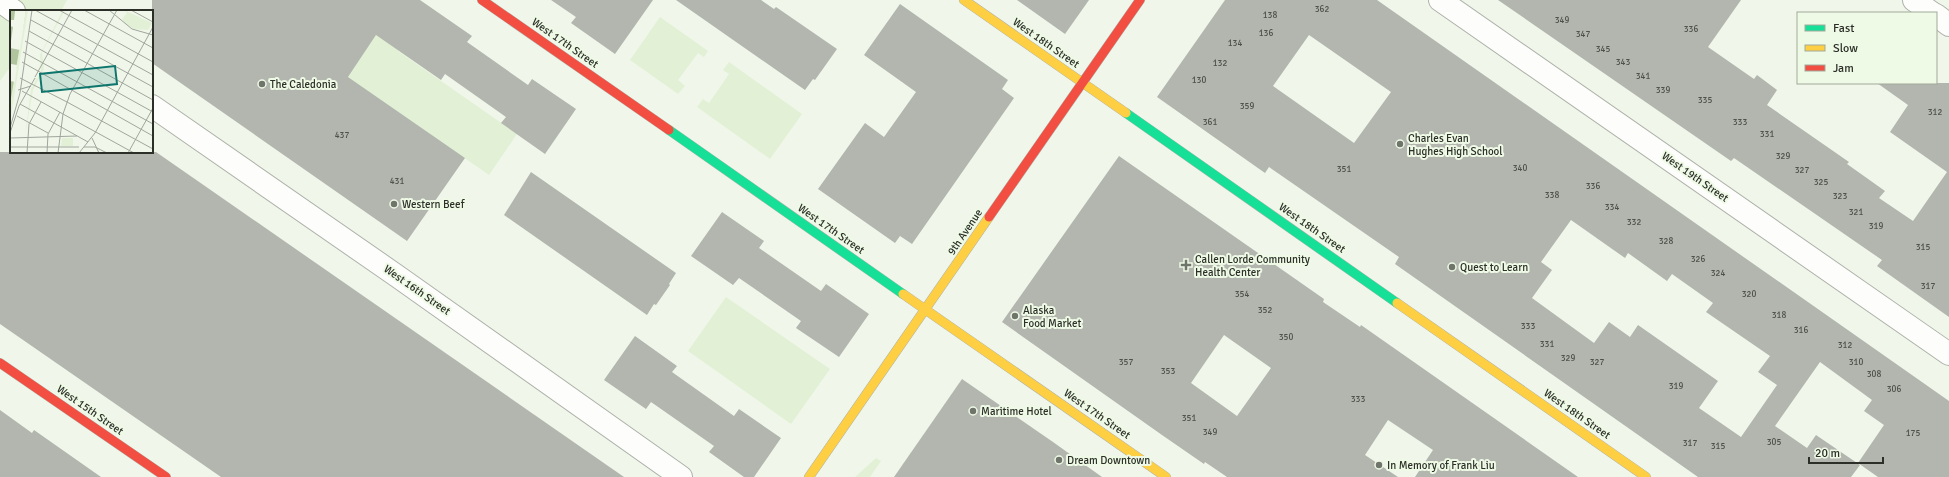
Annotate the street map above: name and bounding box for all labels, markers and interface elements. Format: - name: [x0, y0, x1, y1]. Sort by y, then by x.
- house number: 362: [1315, 4, 1329, 15]
- inset map: [10, 10, 153, 153]
- house number: 138: [1263, 10, 1277, 21]
- legend: [1797, 12, 1937, 84]
- street label: West 17th Street: [529, 15, 601, 71]
- street label: West 18th Street: [1010, 15, 1082, 71]
- house number: 349: [1555, 15, 1569, 26]
- text: Fast: [1833, 21, 1854, 36]
- house number: 336: [1684, 24, 1698, 35]
- house number: 136: [1259, 28, 1273, 39]
- house number: 347: [1576, 29, 1590, 40]
- house number: 134: [1228, 38, 1242, 49]
- text: Slow: [1833, 41, 1858, 56]
- house number: 345: [1596, 44, 1610, 55]
- house number: 343: [1616, 57, 1630, 68]
- house number: 132: [1213, 58, 1227, 69]
- text: Jam: [1833, 61, 1854, 76]
- house number: 341: [1636, 71, 1650, 82]
- house number: 130: [1192, 75, 1206, 86]
- place label: The Caledonia: [270, 78, 337, 91]
- marker: The Caledonia: [257, 79, 267, 89]
- house number: 339: [1656, 85, 1670, 96]
- house number: 335: [1698, 95, 1712, 106]
- house number: 359: [1240, 101, 1254, 112]
- house number: 312: [1928, 107, 1942, 118]
- house number: 361: [1203, 117, 1217, 128]
- house number: 333: [1733, 117, 1747, 128]
- house number: 331: [1760, 129, 1774, 140]
- house number: 437: [335, 130, 349, 141]
- place label: Charles Evan Hughes High School: [1408, 132, 1503, 158]
- marker: Charles Evan Hughes High School: [1395, 139, 1405, 149]
- street label: West 19th Street: [1659, 149, 1731, 205]
- house number: 329: [1776, 151, 1790, 162]
- house number: 340: [1513, 163, 1527, 174]
- house number: 351: [1337, 164, 1351, 175]
- house number: 327: [1795, 165, 1809, 176]
- house number: 431: [390, 176, 404, 187]
- house number: 325: [1814, 177, 1828, 188]
- house number: 336: [1586, 181, 1600, 192]
- house number: 338: [1545, 190, 1559, 201]
- house number: 323: [1833, 191, 1847, 202]
- place label: Western Beef: [402, 198, 466, 211]
- marker: Western Beef: [389, 199, 399, 209]
- street label: West 18th Street: [1276, 200, 1348, 256]
- street label: West 17th Street: [795, 201, 867, 257]
- house number: 334: [1605, 202, 1619, 213]
- street label: 9th Avenue: [945, 207, 985, 257]
- house number: 321: [1849, 207, 1863, 218]
- house number: 332: [1627, 217, 1641, 228]
- house number: 319: [1869, 221, 1883, 232]
- house number: 328: [1659, 236, 1673, 247]
- house number: 315: [1916, 242, 1930, 253]
- place label: Callen Lorde Community Health Center: [1195, 253, 1311, 279]
- house number: 326: [1691, 254, 1705, 265]
- marker: Callen Lorde Community Health Center: [1180, 259, 1192, 271]
- place label: Quest to Learn: [1460, 261, 1528, 274]
- street label: West 16th Street: [381, 262, 453, 318]
- marker: Quest to Learn: [1447, 262, 1457, 272]
- house number: 324: [1711, 268, 1725, 279]
- house number: 317: [1921, 281, 1935, 292]
- house number: 354: [1235, 289, 1249, 300]
- house number: 320: [1742, 289, 1756, 300]
- place label: Alaska Food Market: [1023, 304, 1081, 330]
- house number: 352: [1258, 305, 1272, 316]
- house number: 318: [1772, 310, 1786, 321]
- marker: Alaska Food Market: [1010, 311, 1020, 321]
- house number: 333: [1521, 321, 1535, 332]
- house number: 316: [1794, 325, 1808, 336]
- house number: 350: [1279, 332, 1293, 343]
- house number: 331: [1540, 339, 1554, 350]
- house number: 312: [1838, 340, 1852, 351]
- house number: 329: [1561, 353, 1575, 364]
- house number: 357: [1119, 357, 1133, 368]
- house number: 327: [1590, 357, 1604, 368]
- house number: 310: [1849, 357, 1863, 368]
- house number: 353: [1161, 366, 1175, 377]
- house number: 308: [1867, 369, 1881, 380]
- house number: 319: [1669, 381, 1683, 392]
- street label: West 15th Street: [54, 382, 126, 438]
- house number: 306: [1887, 384, 1901, 395]
- street label: West 17th Street: [1061, 386, 1133, 442]
- street label: West 18th Street: [1541, 386, 1613, 442]
- house number: 333: [1351, 394, 1365, 405]
- place label: Maritime Hotel: [981, 405, 1052, 418]
- marker: Maritime Hotel: [968, 406, 978, 416]
- house number: 351: [1182, 413, 1196, 424]
- house number: 349: [1203, 427, 1217, 438]
- house number: 175: [1906, 428, 1920, 439]
- house number: 305: [1767, 437, 1781, 448]
- house number: 317: [1683, 438, 1697, 449]
- scale bar: [1809, 439, 1883, 465]
- house number: 315: [1711, 441, 1725, 452]
- text: 20 m: [1815, 446, 1840, 461]
- place label: Dream Downtown: [1067, 454, 1150, 467]
- marker: Dream Downtown: [1054, 455, 1064, 465]
- place label: In Memory of Frank Liu: [1387, 459, 1495, 472]
- marker: In Memory of Frank Liu: [1374, 460, 1384, 470]

